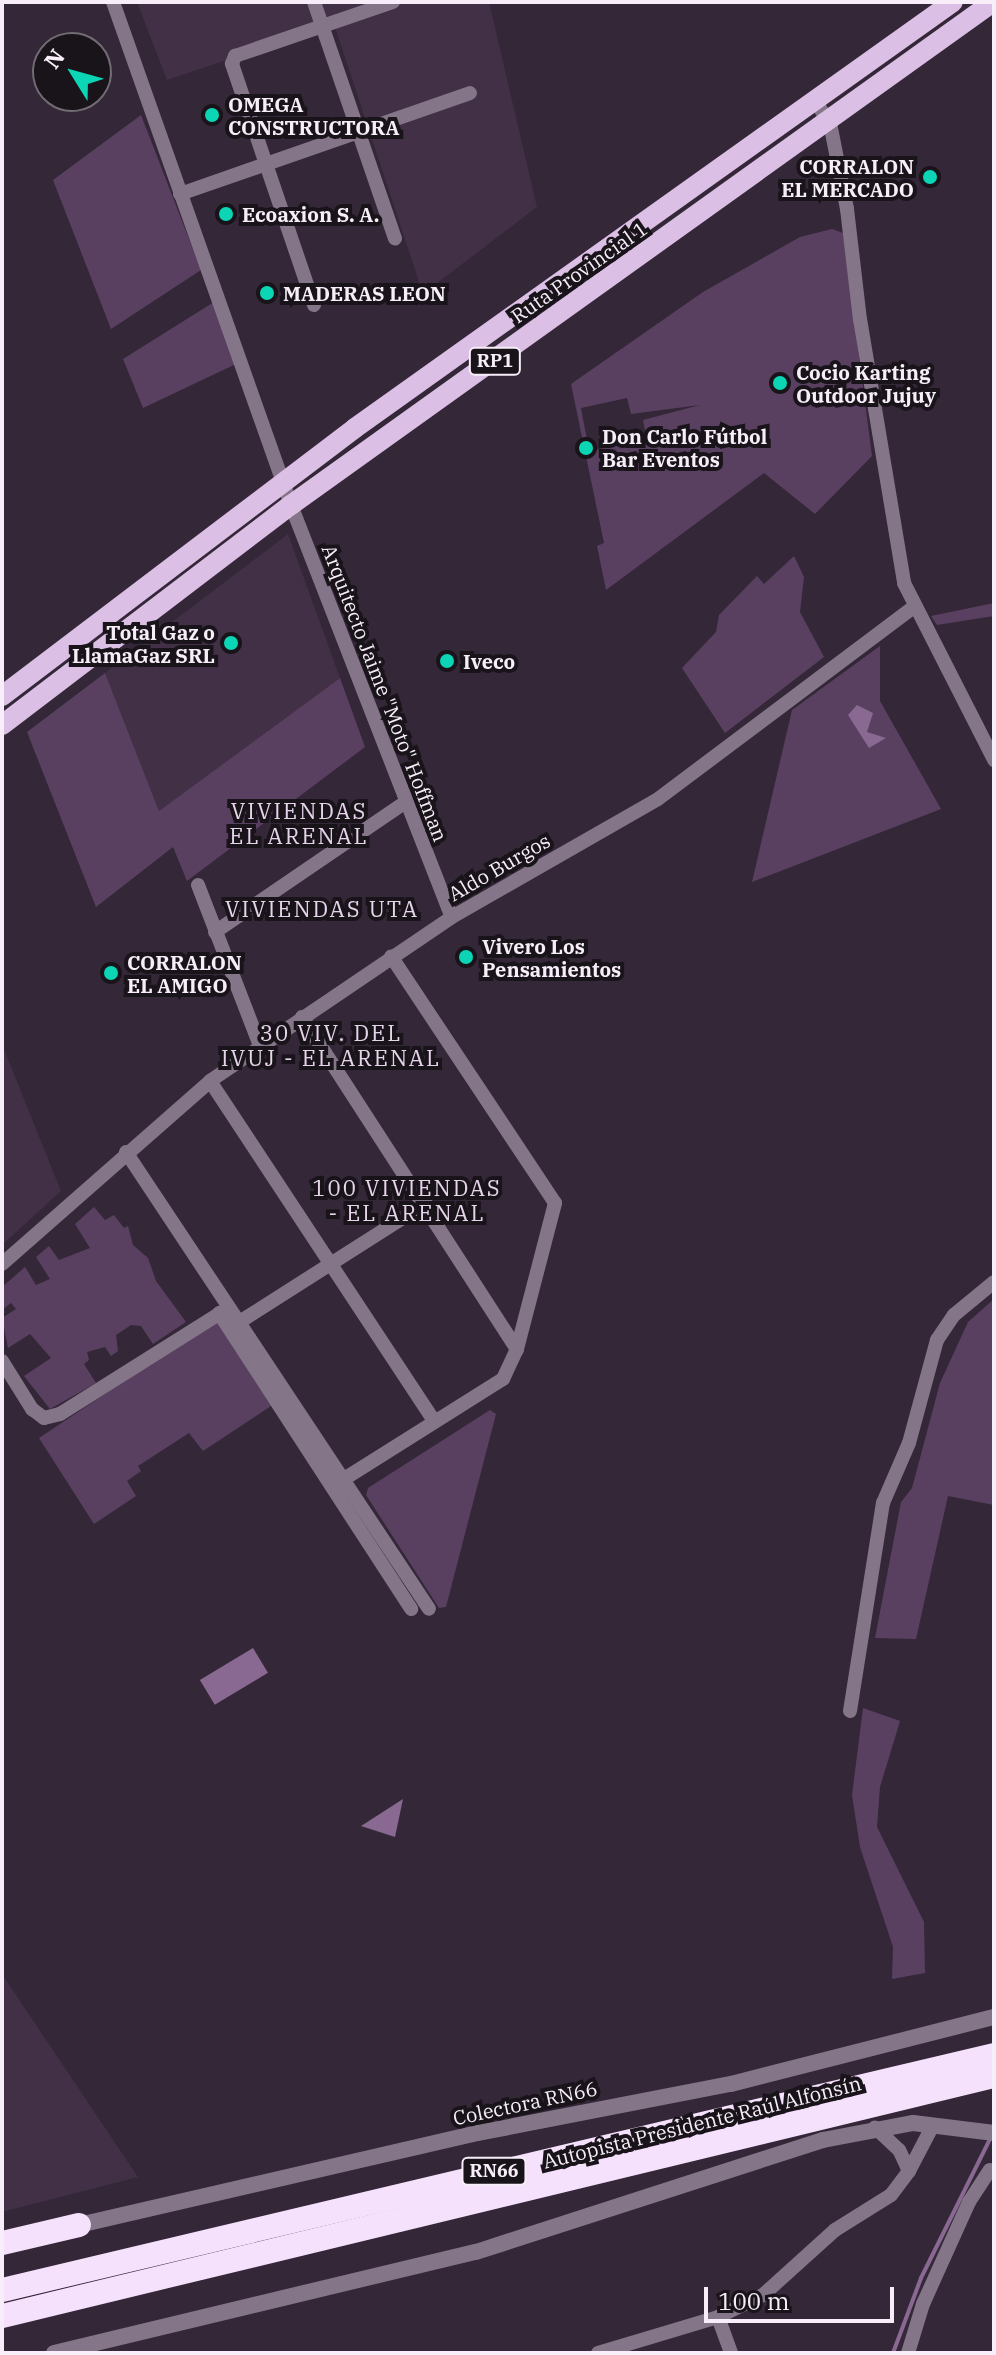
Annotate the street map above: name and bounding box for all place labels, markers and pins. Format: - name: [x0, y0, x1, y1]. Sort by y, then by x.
- place label: OMEGA CONSTRUCTORA: [228, 92, 399, 139]
- marker: OMEGA CONSTRUCTORA: [203, 106, 221, 124]
- place label: CORRALON EL MERCADO: [781, 154, 914, 201]
- marker: CORRALON EL MERCADO: [921, 168, 939, 186]
- place label: Ecoaxion S. A.: [242, 202, 379, 226]
- marker: Ecoaxion S. A.: [217, 205, 235, 223]
- place label: MADERAS LEON: [283, 281, 446, 305]
- marker: MADERAS LEON: [258, 284, 276, 302]
- place label: Cocio Karting Outdoor Jujuy: [796, 360, 936, 407]
- marker: Cocio Karting Outdoor Jujuy: [771, 374, 789, 392]
- place label: Don Carlo Fútbol Bar Eventos: [602, 424, 767, 471]
- marker: Don Carlo Fútbol Bar Eventos: [577, 439, 595, 457]
- place label: Total Gaz o LlamaGaz SRL: [72, 620, 215, 667]
- marker: Total Gaz o LlamaGaz SRL: [222, 634, 240, 652]
- place label: Iveco: [463, 649, 515, 673]
- marker: Iveco: [438, 652, 456, 670]
- place label: Vivero Los Pensamientos: [482, 934, 621, 981]
- marker: Vivero Los Pensamientos: [457, 948, 475, 966]
- place label: CORRALON EL AMIGO: [127, 950, 242, 997]
- marker: CORRALON EL AMIGO: [102, 964, 120, 982]

